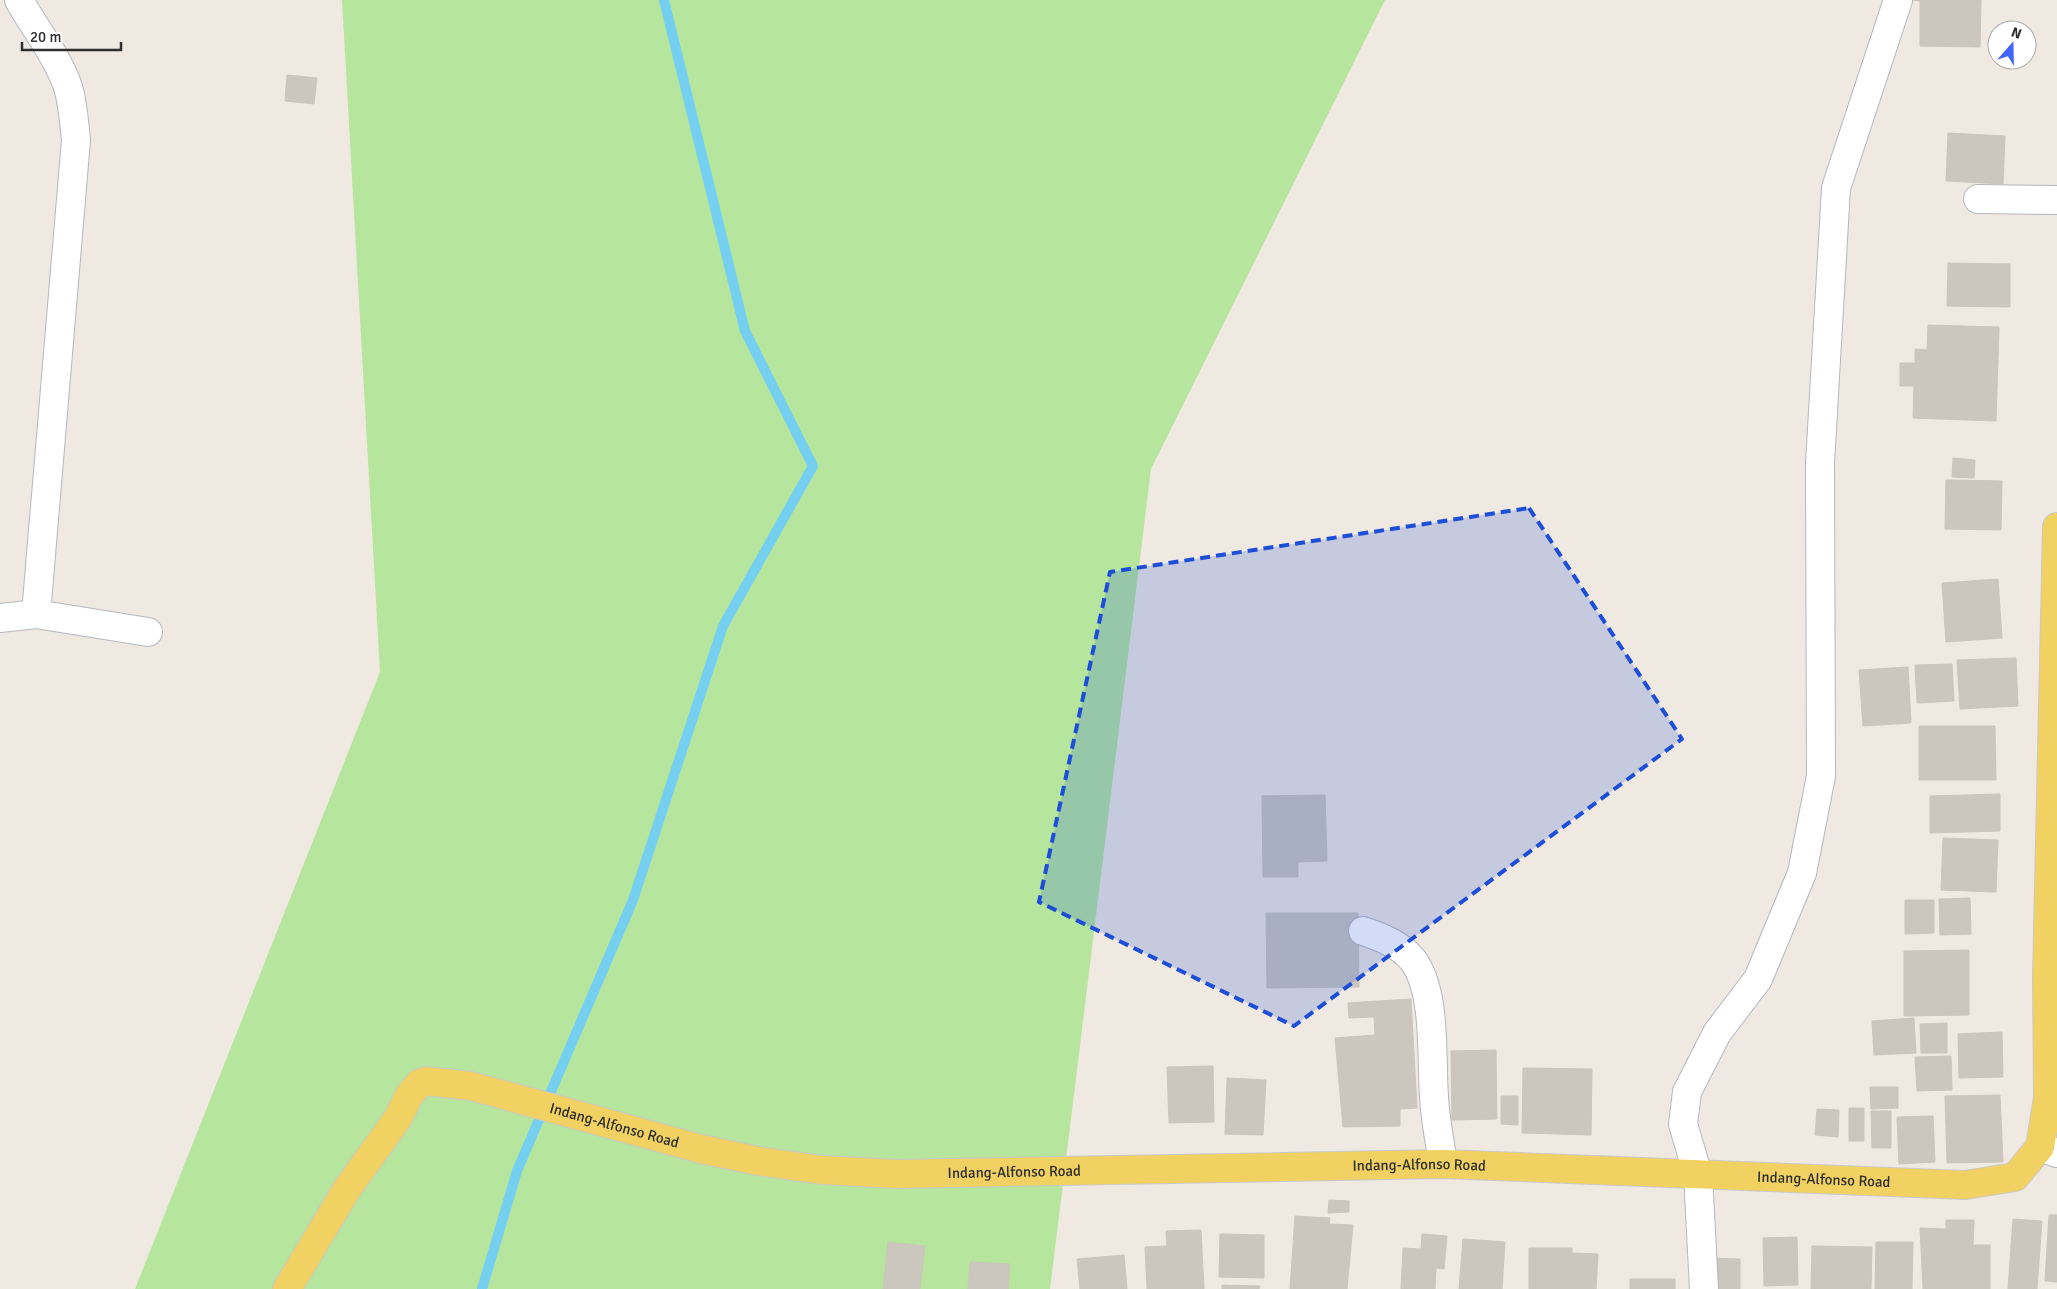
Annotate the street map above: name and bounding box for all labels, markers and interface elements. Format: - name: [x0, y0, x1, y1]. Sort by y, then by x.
- scale bar: [22, 20, 121, 52]
- north arrow: [1987, 20, 2037, 70]
- text: N: [2009, 24, 2024, 43]
- text: 20 m: [30, 28, 61, 46]
- street label: Indang-Alfonso Road: [548, 1099, 681, 1152]
- street label: Indang-Alfonso Road: [1352, 1155, 1486, 1175]
- street label: Indang-Alfonso Road: [947, 1162, 1081, 1182]
- street label: Indang-Alfonso Road: [1757, 1168, 1891, 1191]

